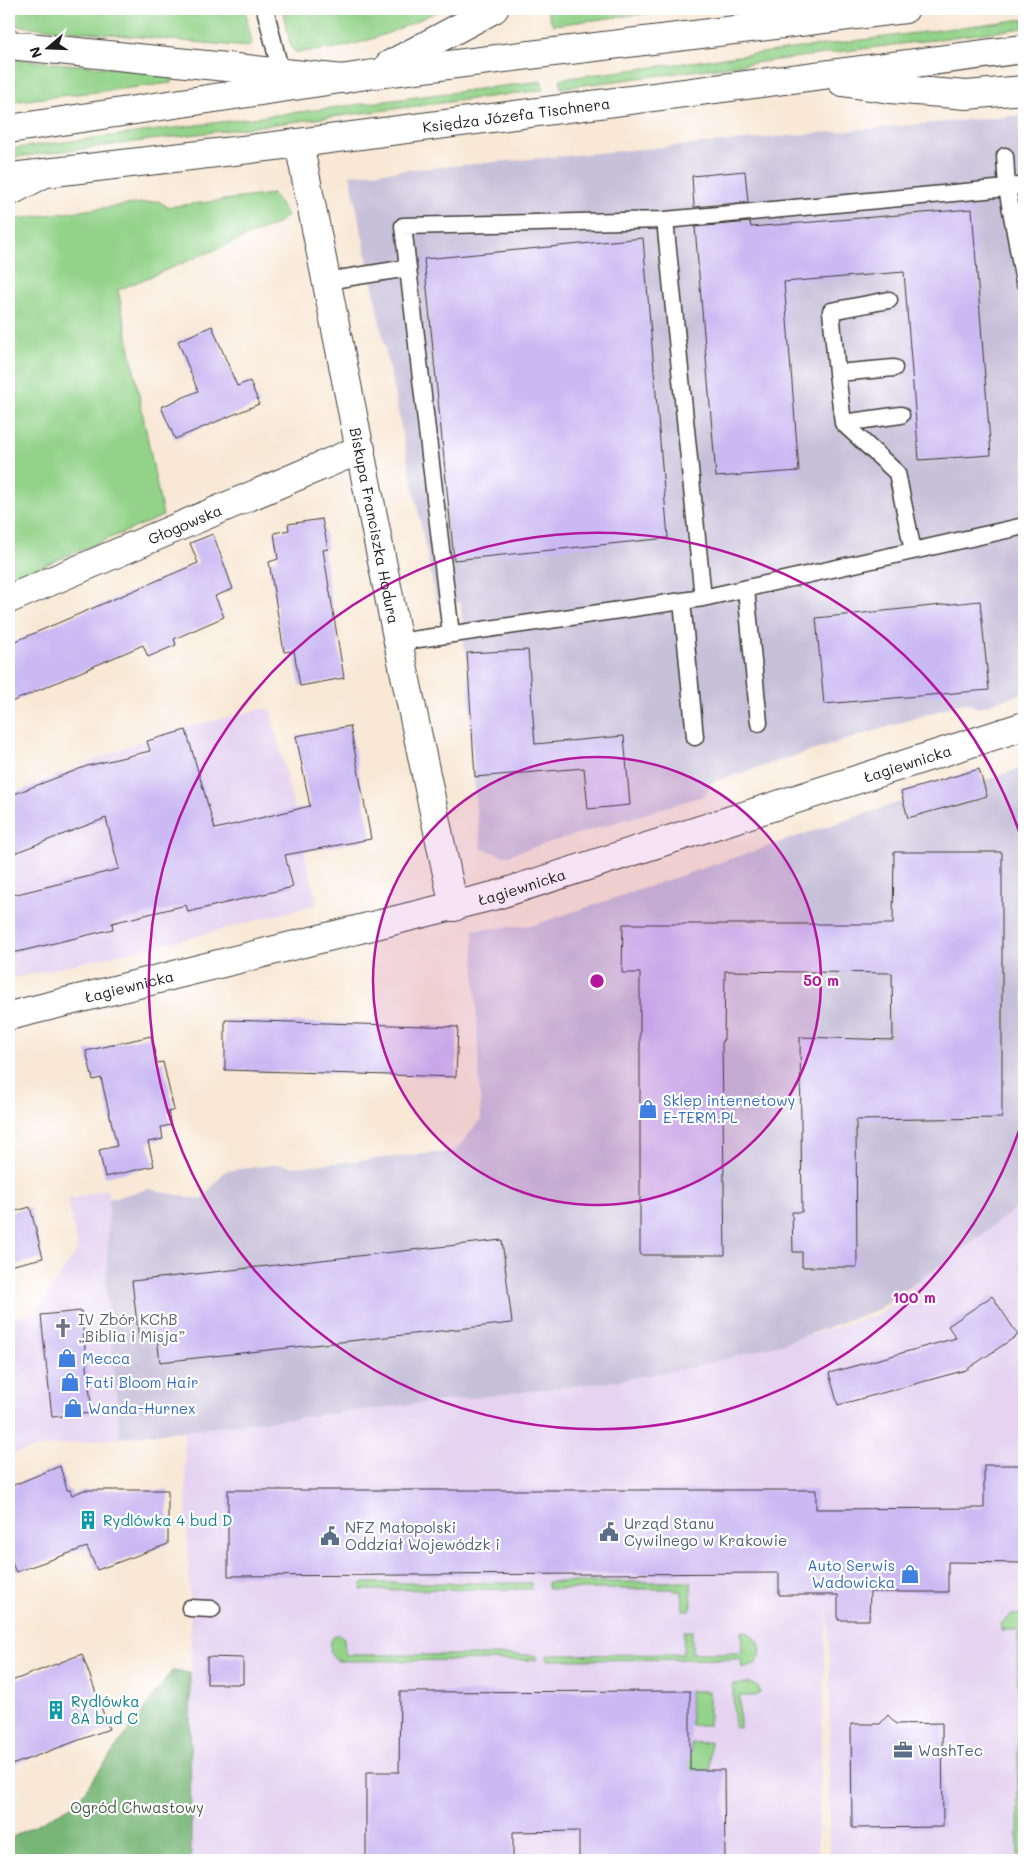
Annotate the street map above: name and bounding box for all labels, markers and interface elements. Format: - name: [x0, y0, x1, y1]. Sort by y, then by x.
- north arrow: [22, 22, 72, 72]
- text: N: [25, 44, 46, 61]
- street label: Księdza Józefa Tischnera: [421, 93, 611, 137]
- street label: Biskupa Franciszka Hodura: [346, 426, 404, 626]
- street label: Głogowska: [145, 500, 225, 549]
- street label: Łagiewnicka: [861, 740, 954, 787]
- street label: Łagiewnicka: [476, 864, 568, 909]
- street label: Łagiewnicka: [83, 966, 176, 1007]
- text: 50 m: [803, 970, 839, 990]
- centre of rings: [588, 972, 606, 990]
- place label: Sklep internetowy E-TERM.PL: [663, 1090, 796, 1127]
- shop icon: Sklep internetowy E-TERM.PL: [637, 1098, 659, 1120]
- text: 100 m: [892, 1287, 936, 1307]
- place label: IV Zbór KChB „Biblia i Misja”: [78, 1309, 185, 1346]
- church icon: IV Zbór KChB „Biblia i Misja”: [52, 1317, 74, 1339]
- shop icon: Mecca: [56, 1347, 78, 1369]
- place label: Mecca: [82, 1348, 130, 1368]
- shop icon: Fati Bloom Hair: [59, 1371, 81, 1393]
- place label: Fati Bloom Hair: [85, 1372, 199, 1392]
- shop icon: Wanda-Hurnex: [62, 1397, 84, 1419]
- place label: Wanda-Hurnex: [88, 1398, 196, 1418]
- building icon: Rydlówka 4 bud D: [77, 1509, 99, 1531]
- place label: Rydlówka 4 bud D: [103, 1510, 232, 1530]
- place label: Urząd Stanu Cywilnego w Krakowie: [624, 1513, 787, 1550]
- place label: NFZ Małopolski Oddział Wojewódzk i: [345, 1517, 500, 1554]
- public building icon: Urząd Stanu Cywilnego w Krakowie: [598, 1521, 620, 1543]
- public building icon: NFZ Małopolski Oddział Wojewódzk i: [319, 1525, 341, 1547]
- place label: Auto Serwis Wadowicka: [807, 1555, 895, 1592]
- shop icon: Auto Serwis Wadowicka: [899, 1563, 921, 1585]
- place label: Rydlówka 8A bud C: [71, 1691, 140, 1728]
- building icon: Rydlówka 8A bud C: [45, 1699, 67, 1721]
- office icon: WashTec: [892, 1739, 914, 1761]
- place label: WashTec: [918, 1740, 983, 1760]
- park label: Ogród Chwastowy: [70, 1797, 204, 1817]

